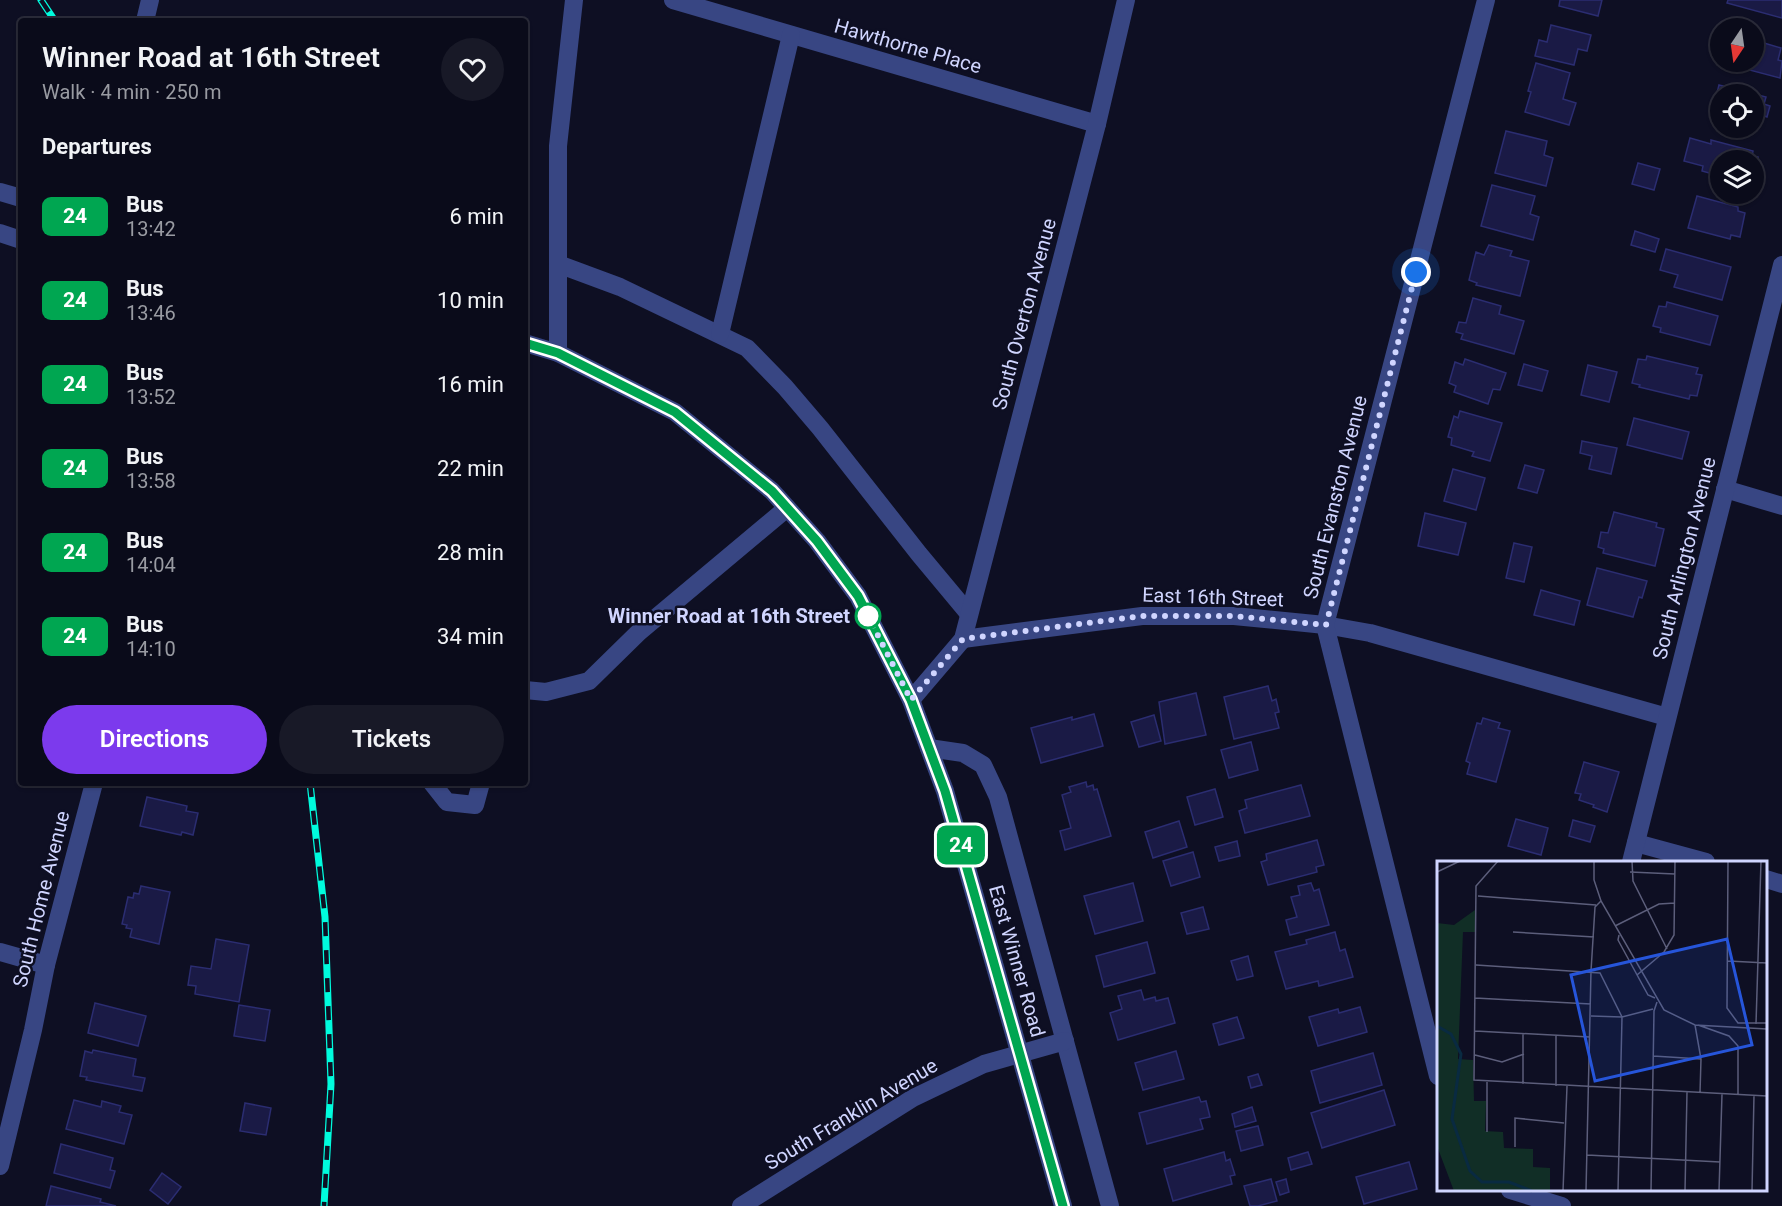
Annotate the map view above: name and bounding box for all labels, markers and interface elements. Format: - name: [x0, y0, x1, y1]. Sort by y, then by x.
- street label: Hawthorne Place: [832, 14, 984, 78]
- north arrow: [1710, 18, 1764, 72]
- map controls: [1710, 18, 1764, 204]
- button: heart: [441, 38, 504, 101]
- text: Winner Road at 16th Street: [42, 41, 380, 74]
- text: Walk · 4 min · 250 m: [42, 80, 221, 104]
- button: locate: [1710, 84, 1764, 138]
- text: Departures: [42, 134, 152, 159]
- button: layers: [1710, 150, 1764, 204]
- text: Bus: [126, 192, 164, 217]
- text: 24: [63, 204, 87, 228]
- text: 6 min: [449, 204, 504, 229]
- street label: South Overton Avenue: [987, 216, 1061, 412]
- text: 13:42: [126, 217, 176, 241]
- your location: [1401, 257, 1431, 287]
- text: Bus: [126, 276, 164, 301]
- text: 24: [63, 288, 87, 312]
- text: 10 min: [437, 288, 504, 313]
- text: 13:46: [126, 301, 176, 325]
- text: Bus: [126, 360, 164, 385]
- text: 24: [63, 372, 87, 396]
- text: 16 min: [437, 372, 504, 397]
- text: 13:52: [126, 385, 176, 409]
- street label: South Evanston Avenue: [1298, 393, 1372, 601]
- text: Bus: [126, 444, 164, 469]
- street label: South Arlington Avenue: [1647, 454, 1721, 662]
- text: 24: [63, 456, 87, 480]
- text: 22 min: [437, 456, 504, 481]
- text: 13:58: [126, 469, 176, 493]
- text: Bus: [126, 528, 164, 553]
- text: 24: [63, 540, 87, 564]
- text: 28 min: [437, 540, 504, 565]
- text: 14:04: [126, 553, 176, 577]
- street label: East 16th Street: [1142, 583, 1284, 611]
- marker: Winner Road at 16th Street: [855, 603, 881, 629]
- place label: Winner Road at 16th Street: [608, 604, 850, 628]
- text: Bus: [126, 612, 164, 637]
- text: 24: [63, 624, 87, 648]
- text: 34 min: [437, 624, 504, 649]
- text: 14:10: [126, 637, 176, 661]
- button: Directions: [42, 705, 267, 774]
- button: Tickets: [279, 705, 504, 774]
- street label: South Home Avenue: [7, 808, 75, 990]
- line badge: 24: [934, 826, 988, 864]
- text: 24: [949, 833, 973, 857]
- inset map: [1437, 861, 1767, 1191]
- street label: East Winner Road: [984, 882, 1050, 1040]
- street label: South Franklin Avenue: [760, 1053, 942, 1175]

